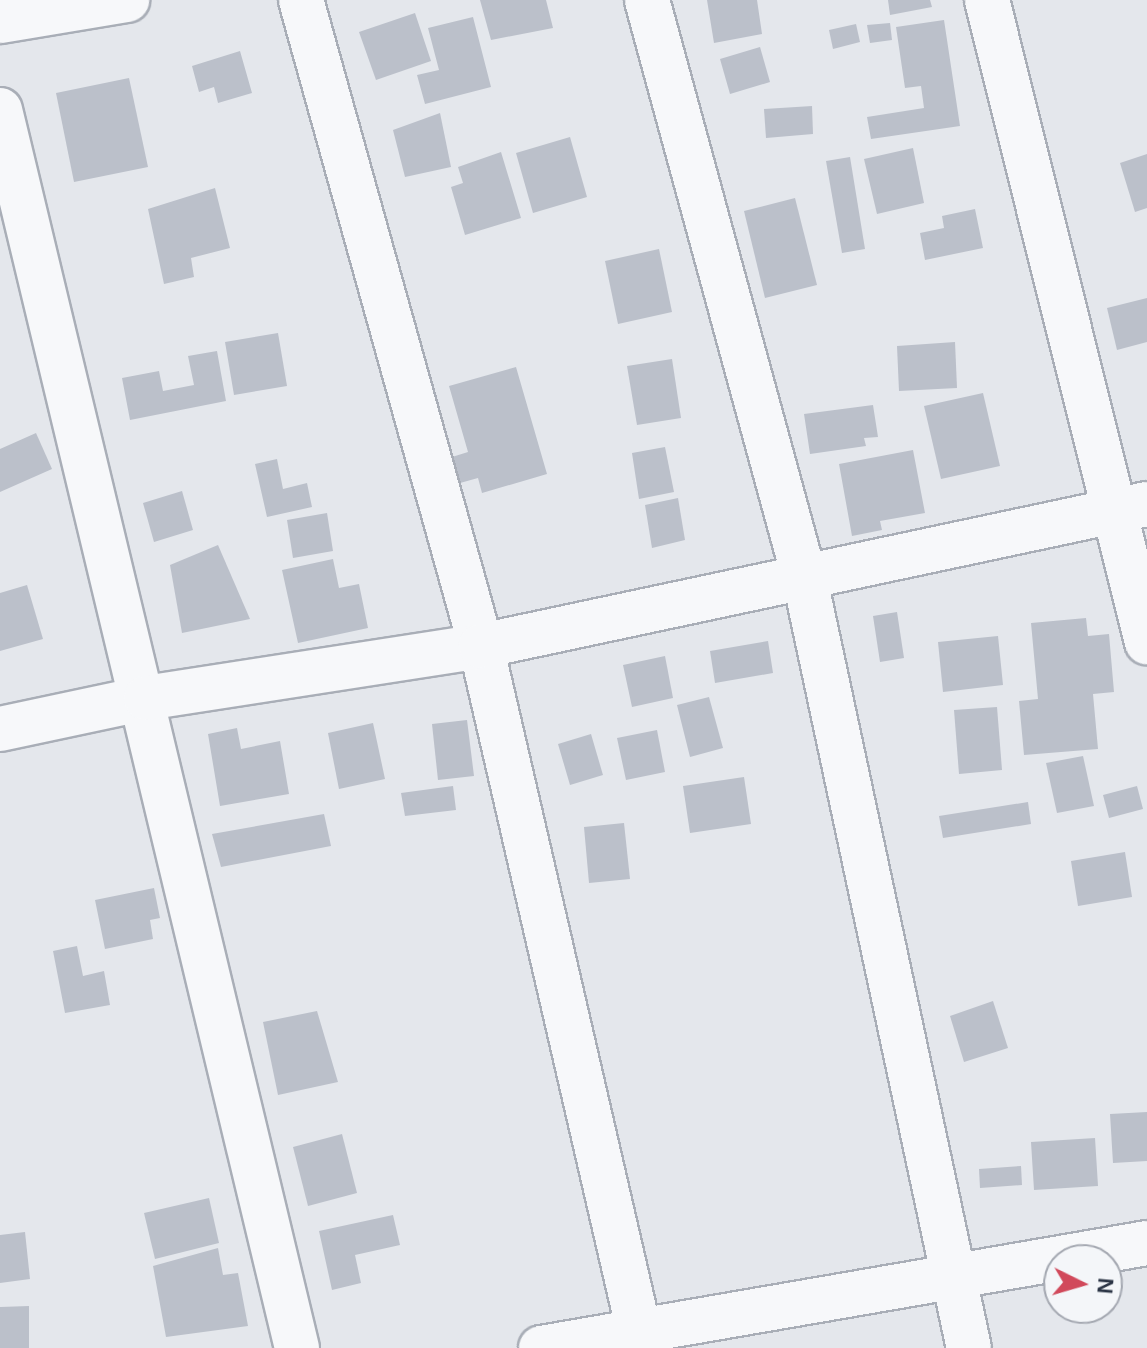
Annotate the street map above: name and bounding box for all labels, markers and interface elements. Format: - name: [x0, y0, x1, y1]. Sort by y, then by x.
- north arrow: [1043, 1244, 1123, 1324]
- text: N: [1092, 1277, 1119, 1295]

